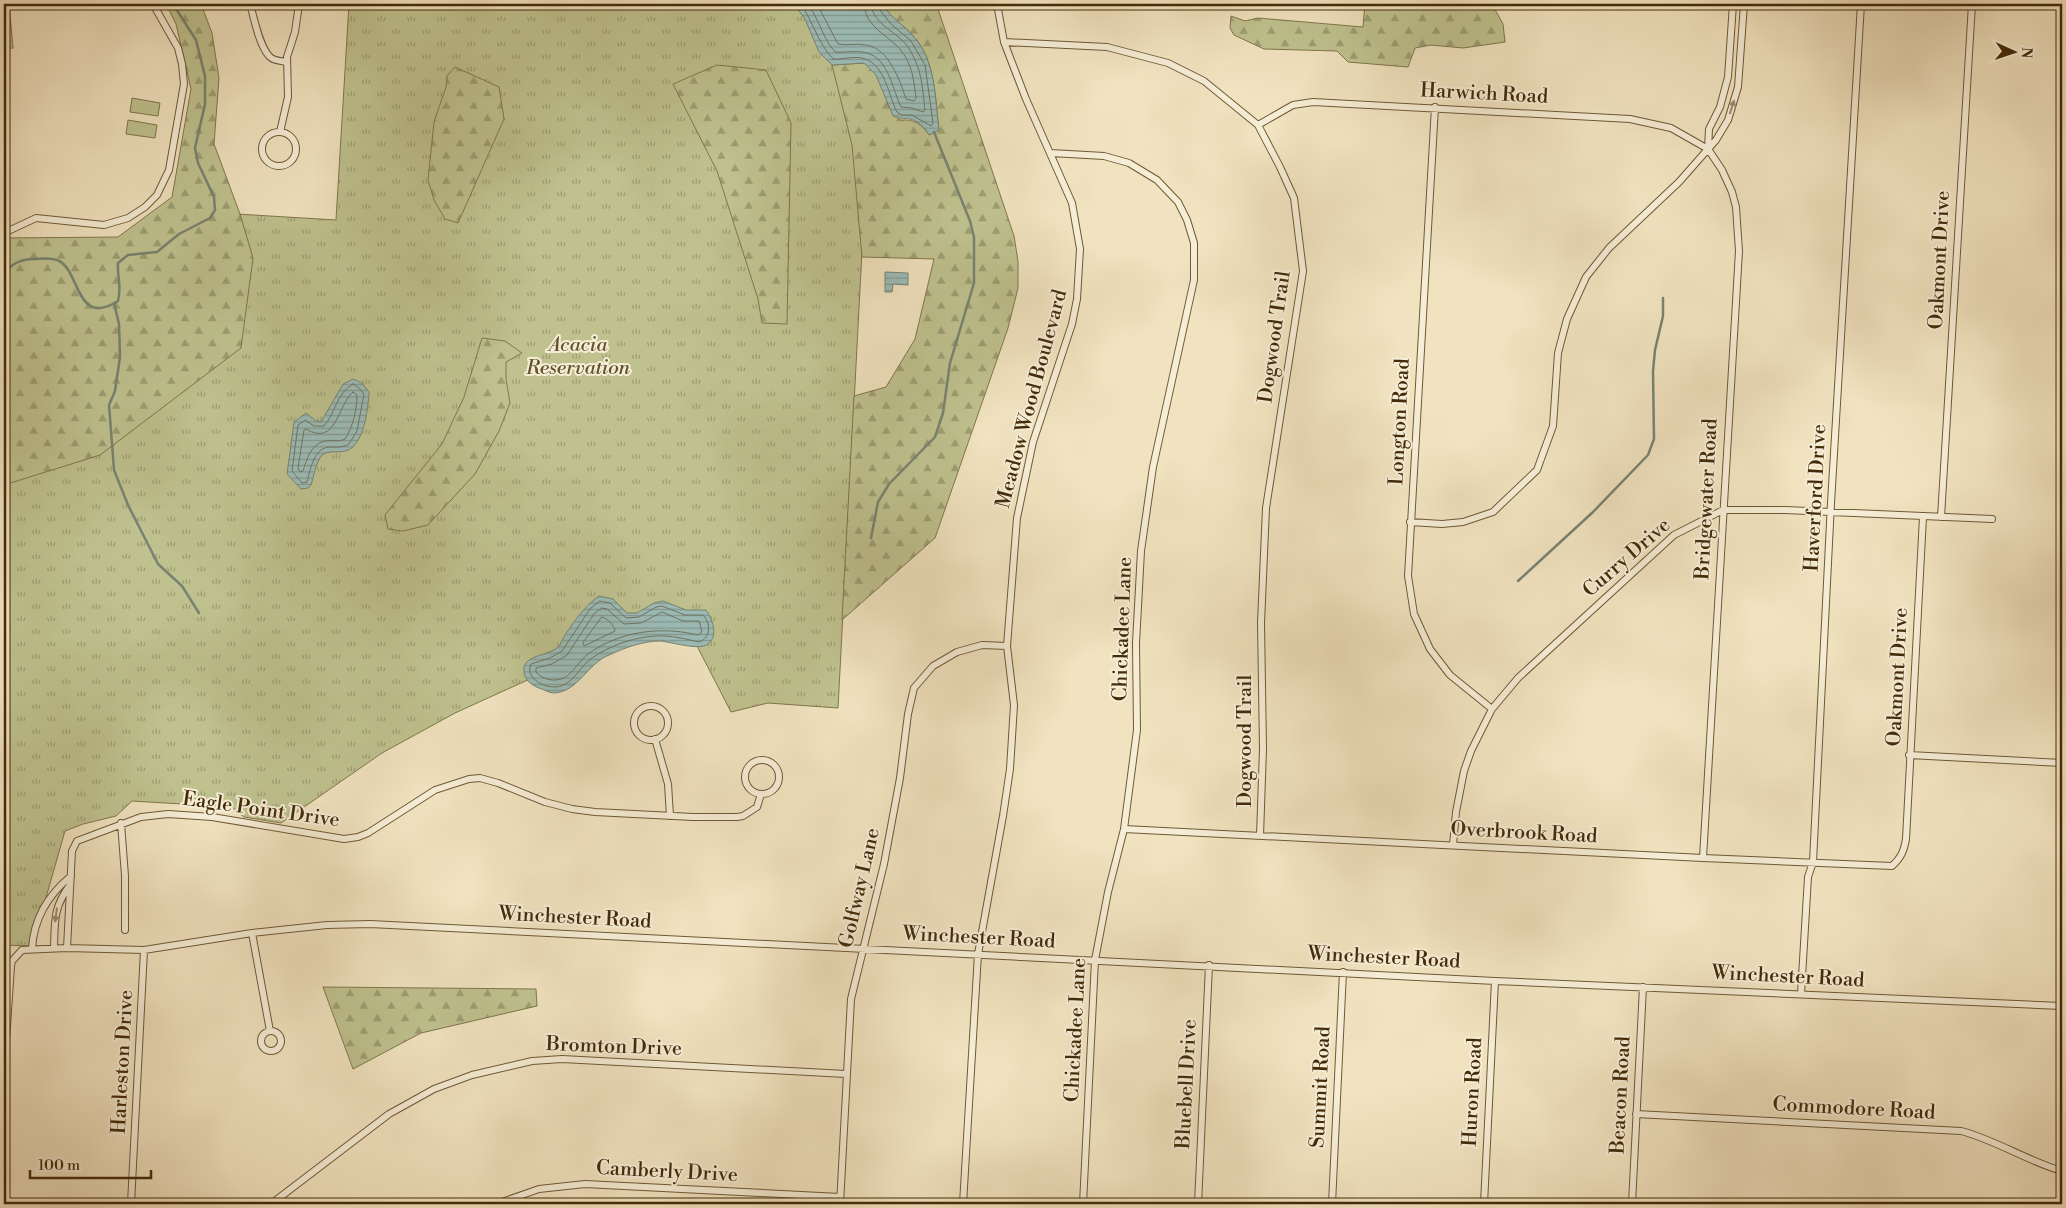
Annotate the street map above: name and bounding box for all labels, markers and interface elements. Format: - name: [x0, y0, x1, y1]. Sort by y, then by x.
- north arrow: [1988, 28, 2038, 78]
- text: N: [2017, 47, 2035, 59]
- street label: Harwich Road: [1419, 78, 1549, 110]
- one-way arrow: [1728, 99, 1736, 114]
- street label: Oakmont Drive: [1924, 190, 1956, 330]
- street label: Dogwood Trail: [1253, 269, 1297, 405]
- street label: Meadow Wood Boulevard: [991, 286, 1073, 511]
- park label: Acacia Reservation: [525, 333, 631, 381]
- street label: Longton Road: [1384, 357, 1416, 486]
- street label: Bridgewater Road: [1690, 417, 1724, 581]
- street label: Haverford Drive: [1800, 424, 1832, 572]
- street label: Curry Drive: [1578, 513, 1676, 603]
- street label: Chickadee Lane: [1108, 556, 1138, 702]
- street label: Oakmont Drive: [1882, 607, 1914, 747]
- street label: Dogwood Trail: [1233, 674, 1258, 808]
- street label: Eagle Point Drive: [181, 787, 341, 833]
- street label: Overbrook Road: [1450, 817, 1599, 849]
- street label: Golfway Lane: [834, 826, 886, 950]
- street label: Winchester Road: [497, 901, 653, 935]
- one-way arrow: [52, 907, 60, 923]
- street label: Winchester Road: [901, 921, 1057, 955]
- street label: Winchester Road: [1306, 941, 1462, 975]
- street label: Chickadee Lane: [1060, 957, 1092, 1103]
- street label: Winchester Road: [1710, 960, 1866, 994]
- street label: Harleston Drive: [107, 989, 139, 1135]
- street label: Bluebell Drive: [1171, 1018, 1203, 1151]
- street label: Summit Road: [1305, 1025, 1337, 1149]
- street label: Bromton Drive: [544, 1032, 683, 1062]
- street label: Beacon Road: [1605, 1035, 1637, 1156]
- street label: Huron Road: [1458, 1036, 1488, 1147]
- street label: Commodore Road: [1772, 1092, 1937, 1126]
- scale bar: [30, 1148, 151, 1180]
- text: 100 m: [38, 1156, 80, 1175]
- street label: Camberly Drive: [595, 1156, 739, 1188]

